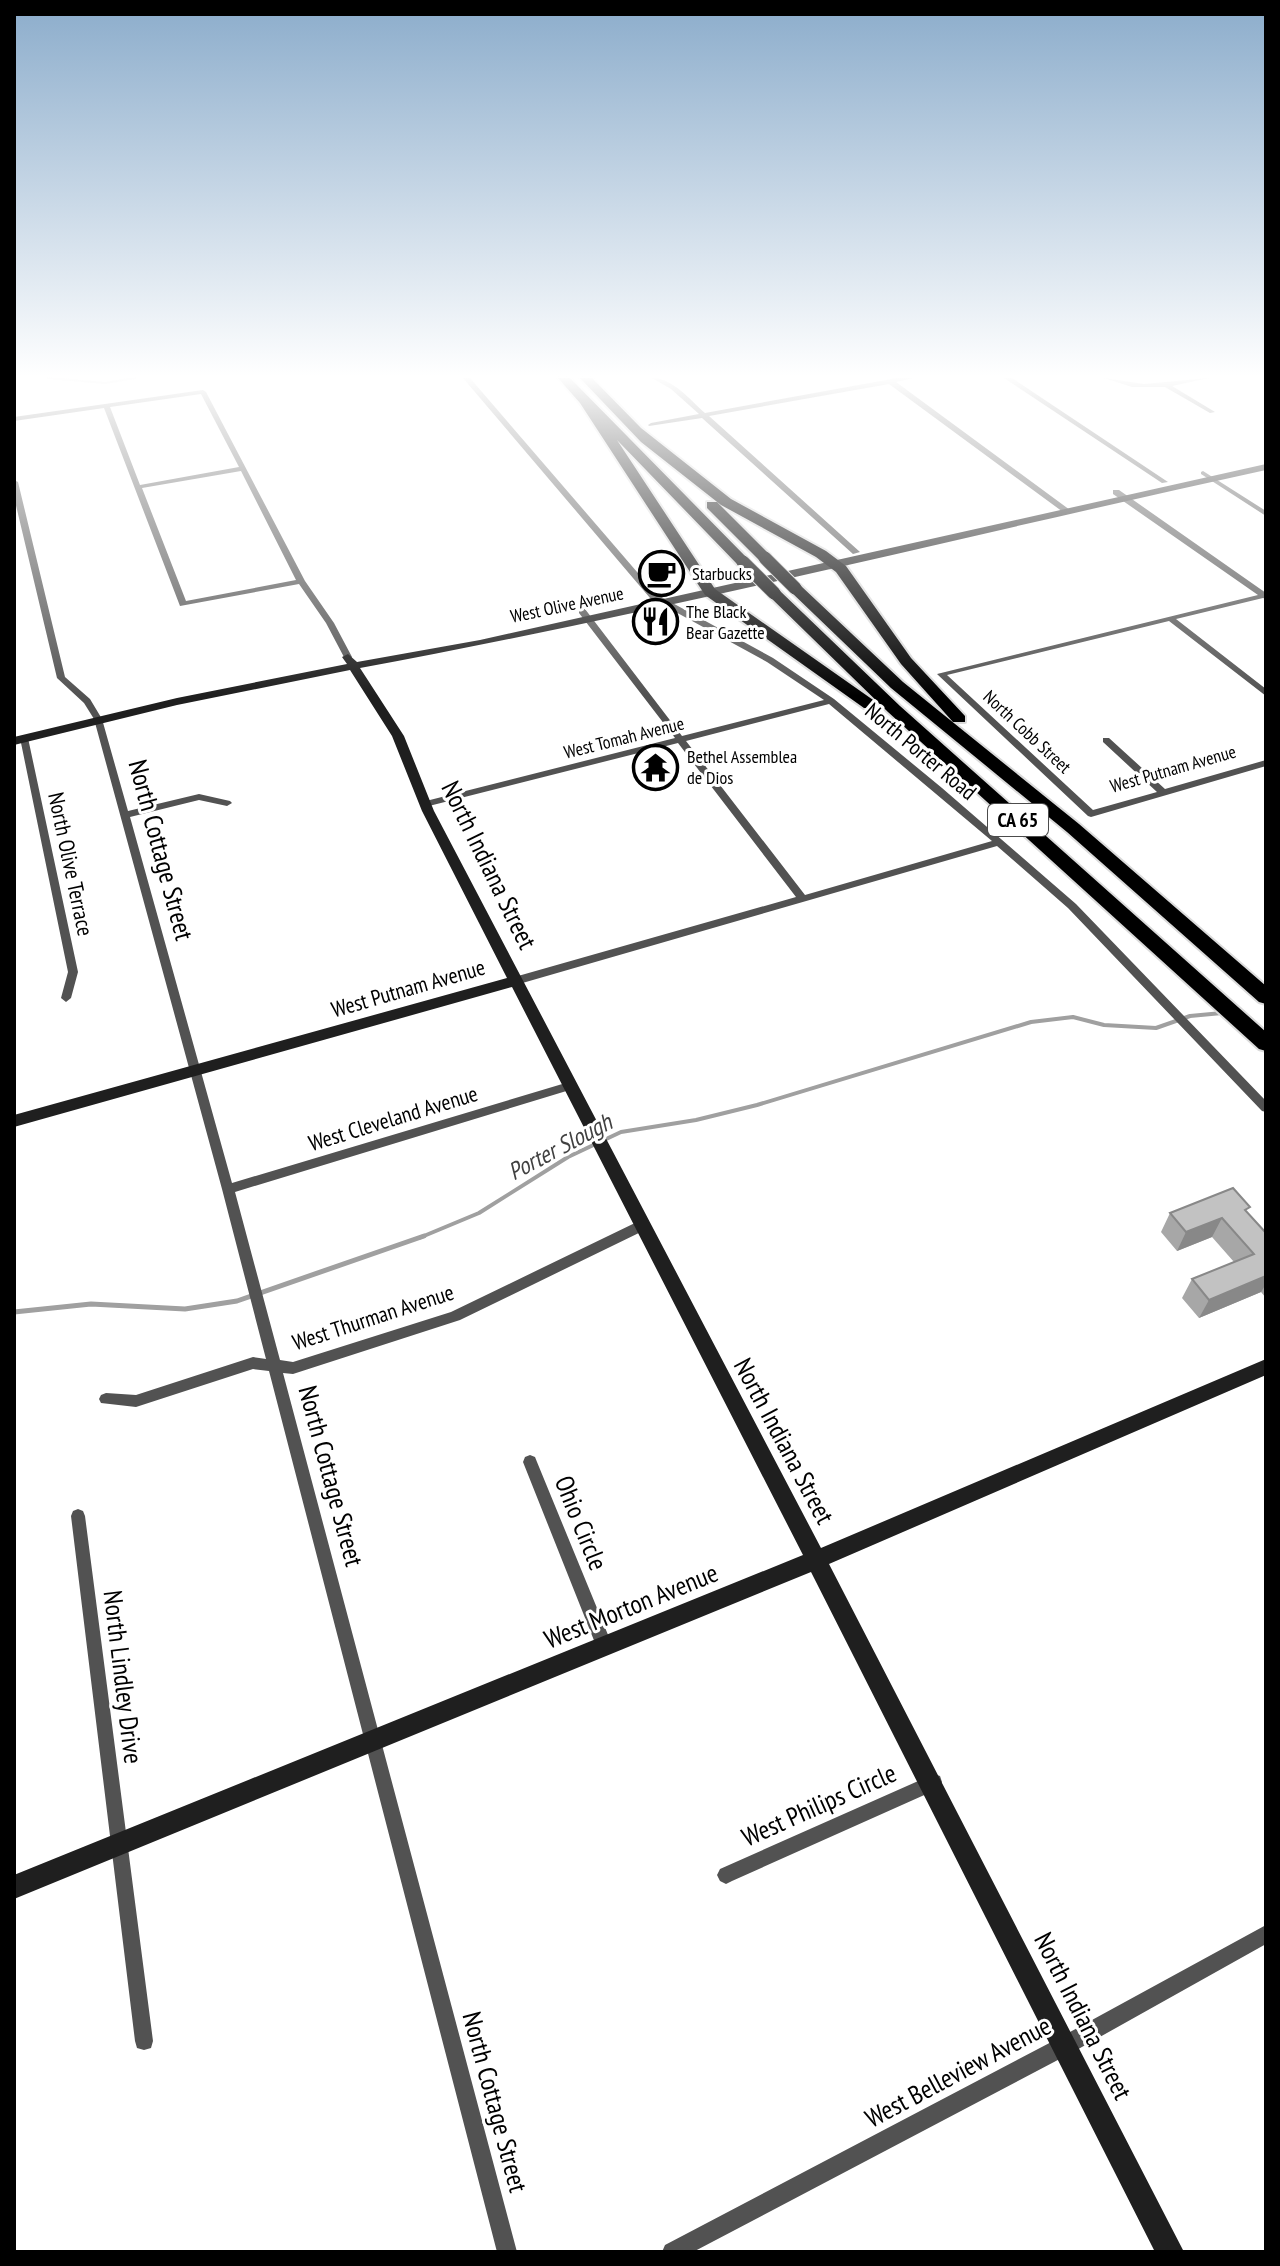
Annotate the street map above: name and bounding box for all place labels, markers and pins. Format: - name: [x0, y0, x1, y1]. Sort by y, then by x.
- cafe icon: Starbucks: [637, 550, 685, 598]
- place label: Starbucks: [692, 562, 752, 585]
- restaurant icon: The Black Bear Gazette: [631, 598, 679, 646]
- place label: The Black Bear Gazette: [686, 600, 765, 644]
- temple icon: Bethel Assemblea de Dios: [632, 743, 680, 791]
- place label: Bethel Assemblea de Dios: [687, 745, 797, 789]

